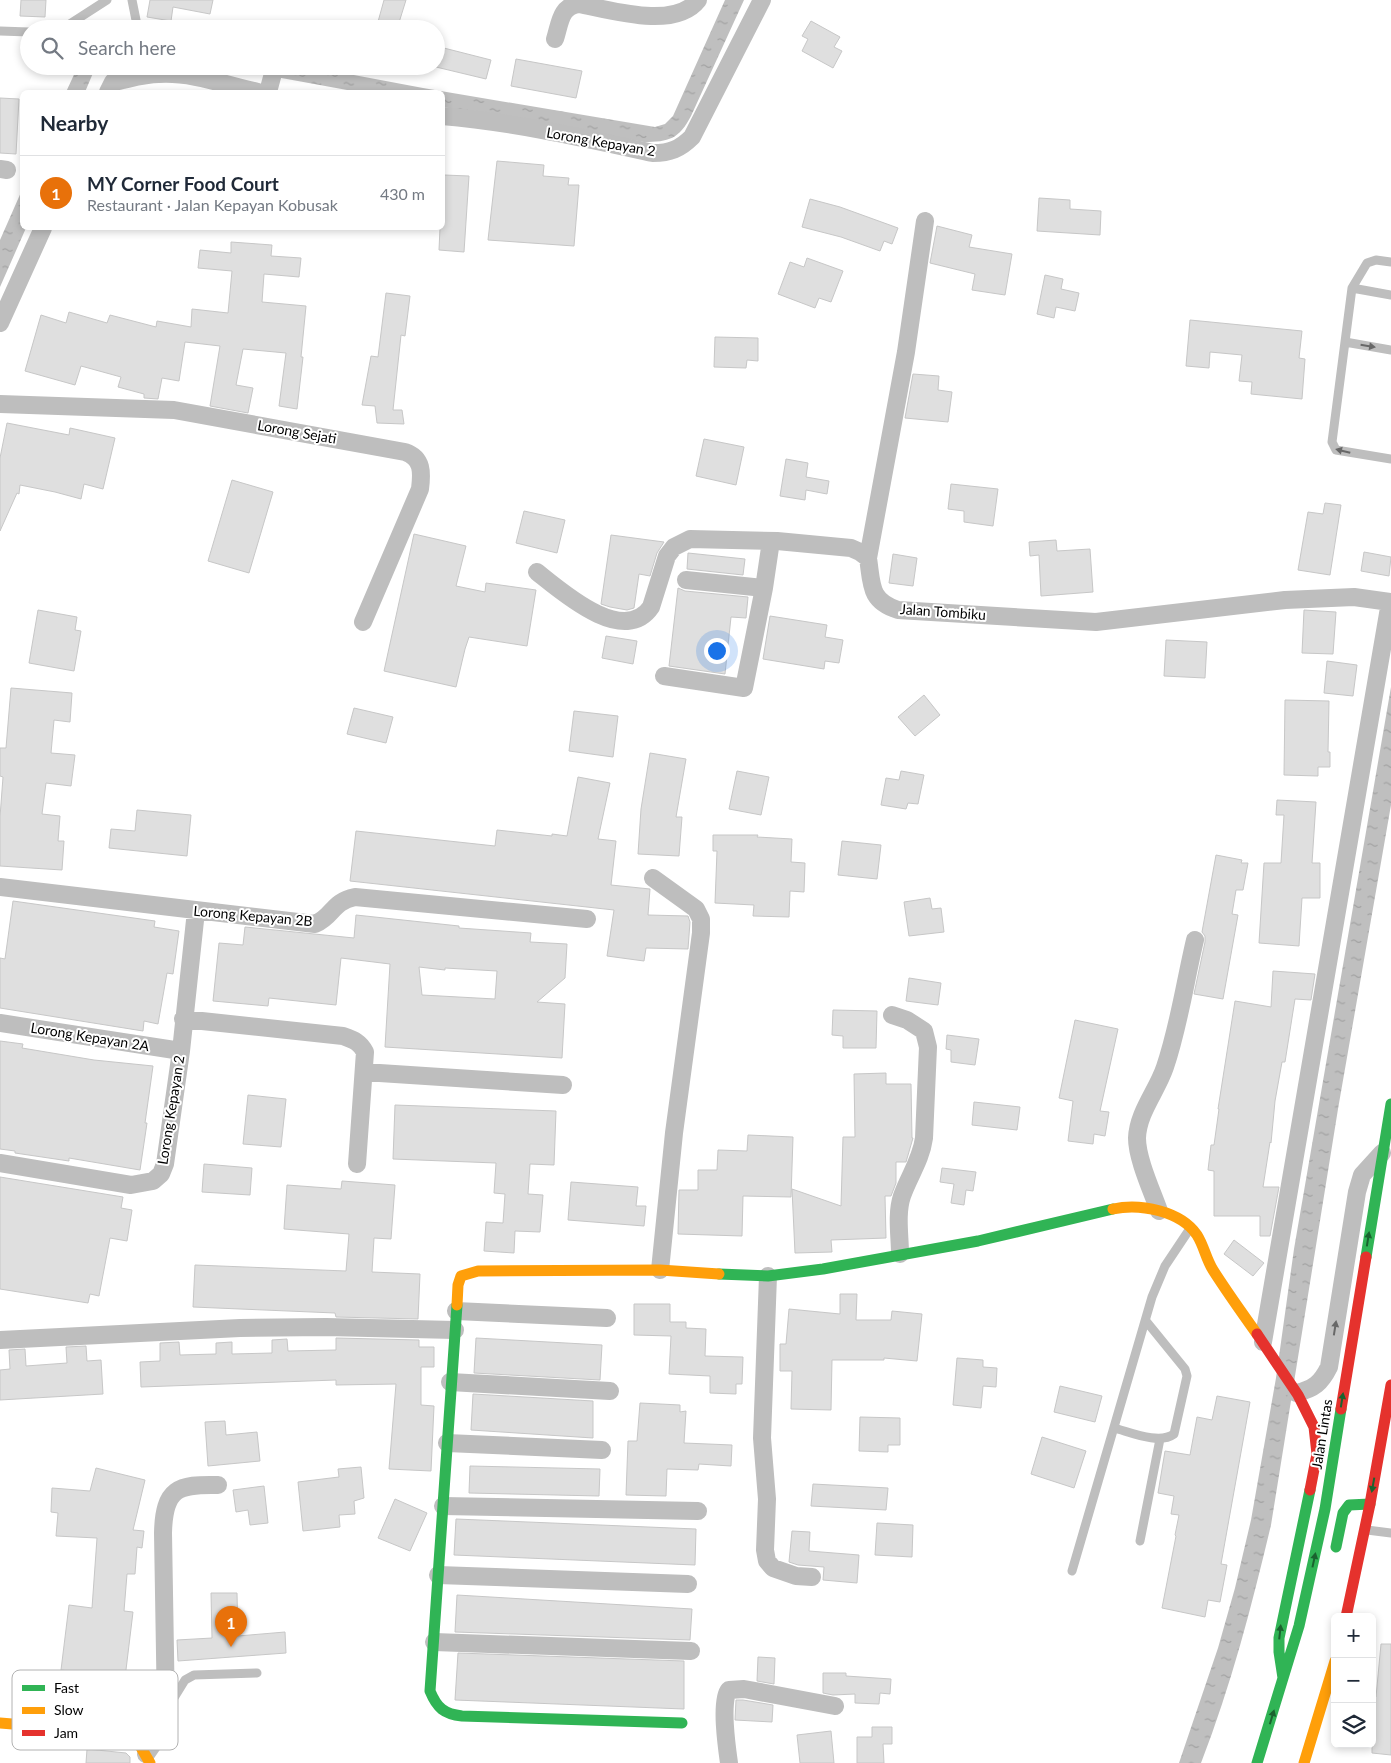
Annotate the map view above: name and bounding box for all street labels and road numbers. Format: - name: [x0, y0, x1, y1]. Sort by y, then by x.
- street label: Lorong Kepayan 2: [545, 124, 657, 159]
- street label: Lorong Sejati: [256, 416, 338, 447]
- street label: Jalan Tombiku: [900, 600, 987, 623]
- street label: Lorong Kepayan 2B: [193, 902, 313, 929]
- street label: Lorong Kepayan 2A: [30, 1019, 151, 1054]
- street label: Lorong Kepayan 2: [153, 1054, 188, 1166]
- street label: Jalan Lintas: [1308, 1398, 1335, 1470]

